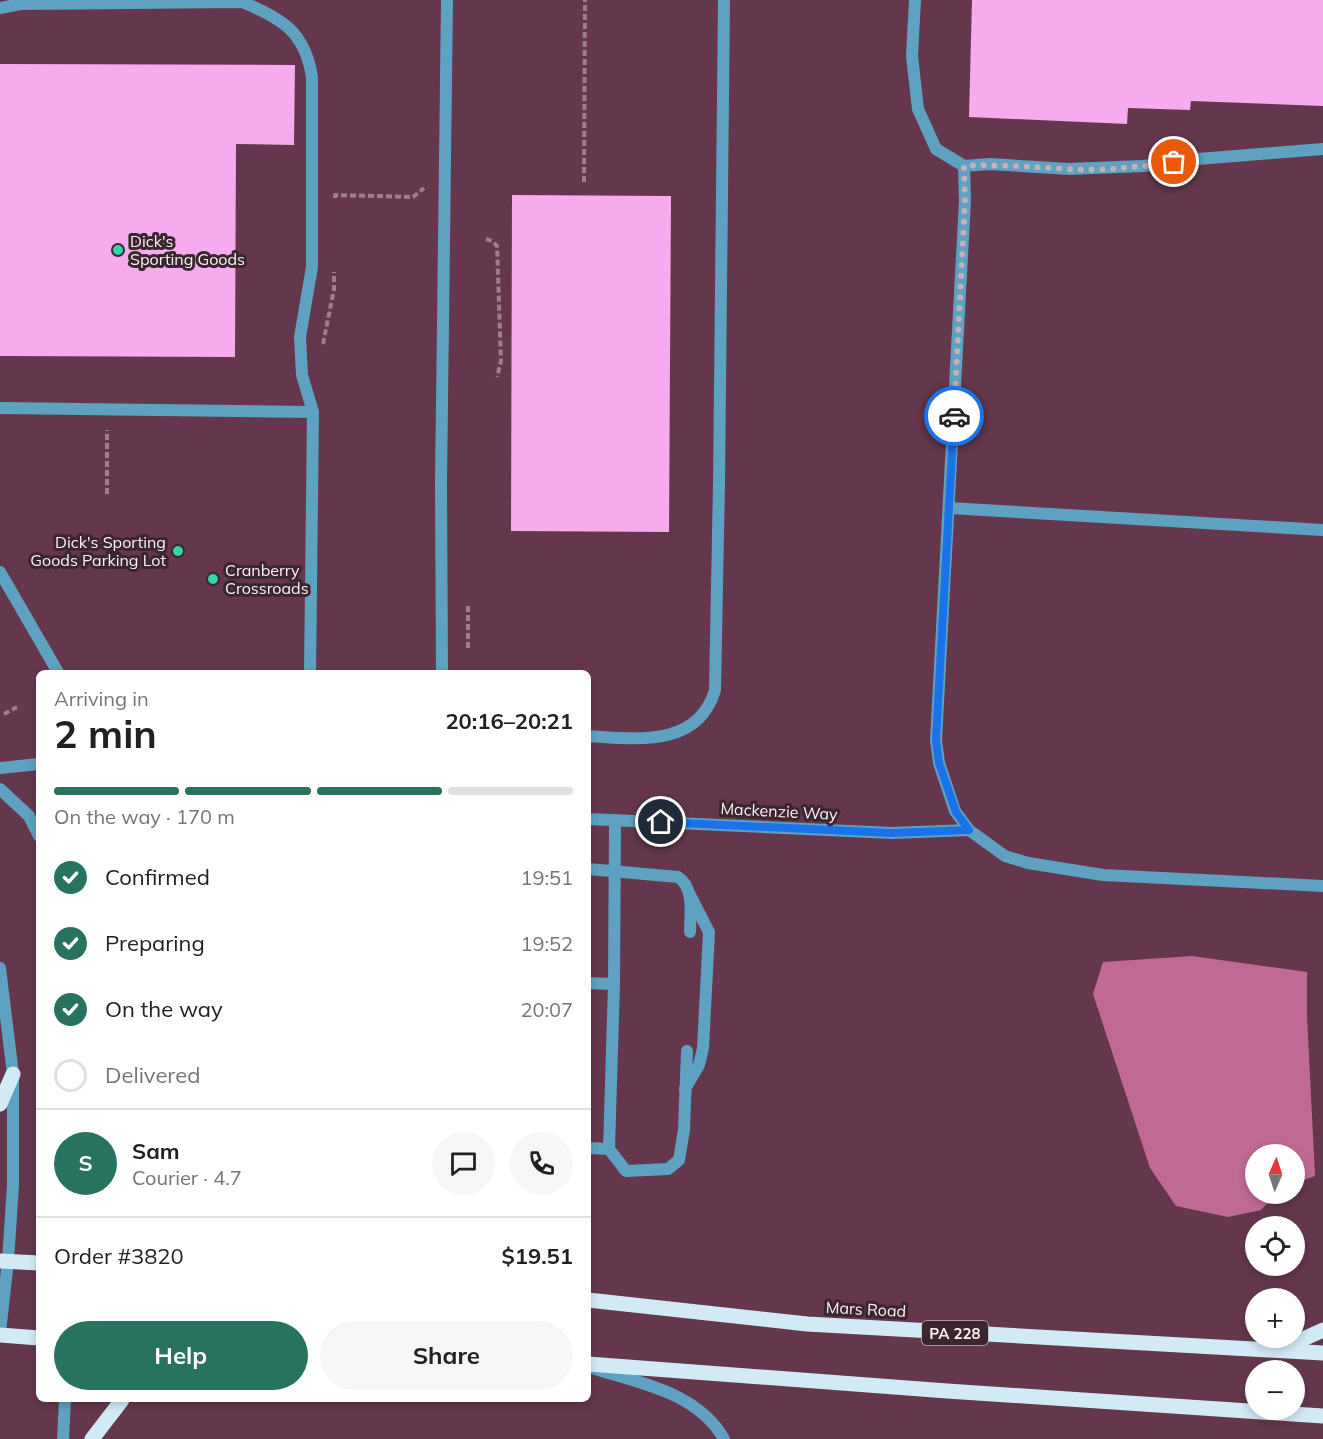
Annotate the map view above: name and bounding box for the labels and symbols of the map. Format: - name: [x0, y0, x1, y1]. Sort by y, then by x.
- pin: [1148, 136, 1199, 187]
- place label: Dick's Sporting Goods: [130, 231, 245, 269]
- marker: Dick's Sporting Goods: [111, 243, 125, 257]
- courier: [924, 386, 984, 446]
- place label: Dick's Sporting Goods Parking Lot: [30, 532, 166, 570]
- marker: Dick's Sporting Goods Parking Lot: [171, 544, 185, 558]
- place label: Cranberry Crossroads: [225, 560, 309, 598]
- marker: Cranberry Crossroads: [206, 572, 220, 586]
- pin: [635, 796, 686, 847]
- street label: Mackenzie Way: [720, 798, 839, 824]
- north arrow: [1245, 1144, 1305, 1204]
- street label: Mars Road: [825, 1297, 907, 1321]
- road number: PA 228: [922, 1321, 988, 1345]

